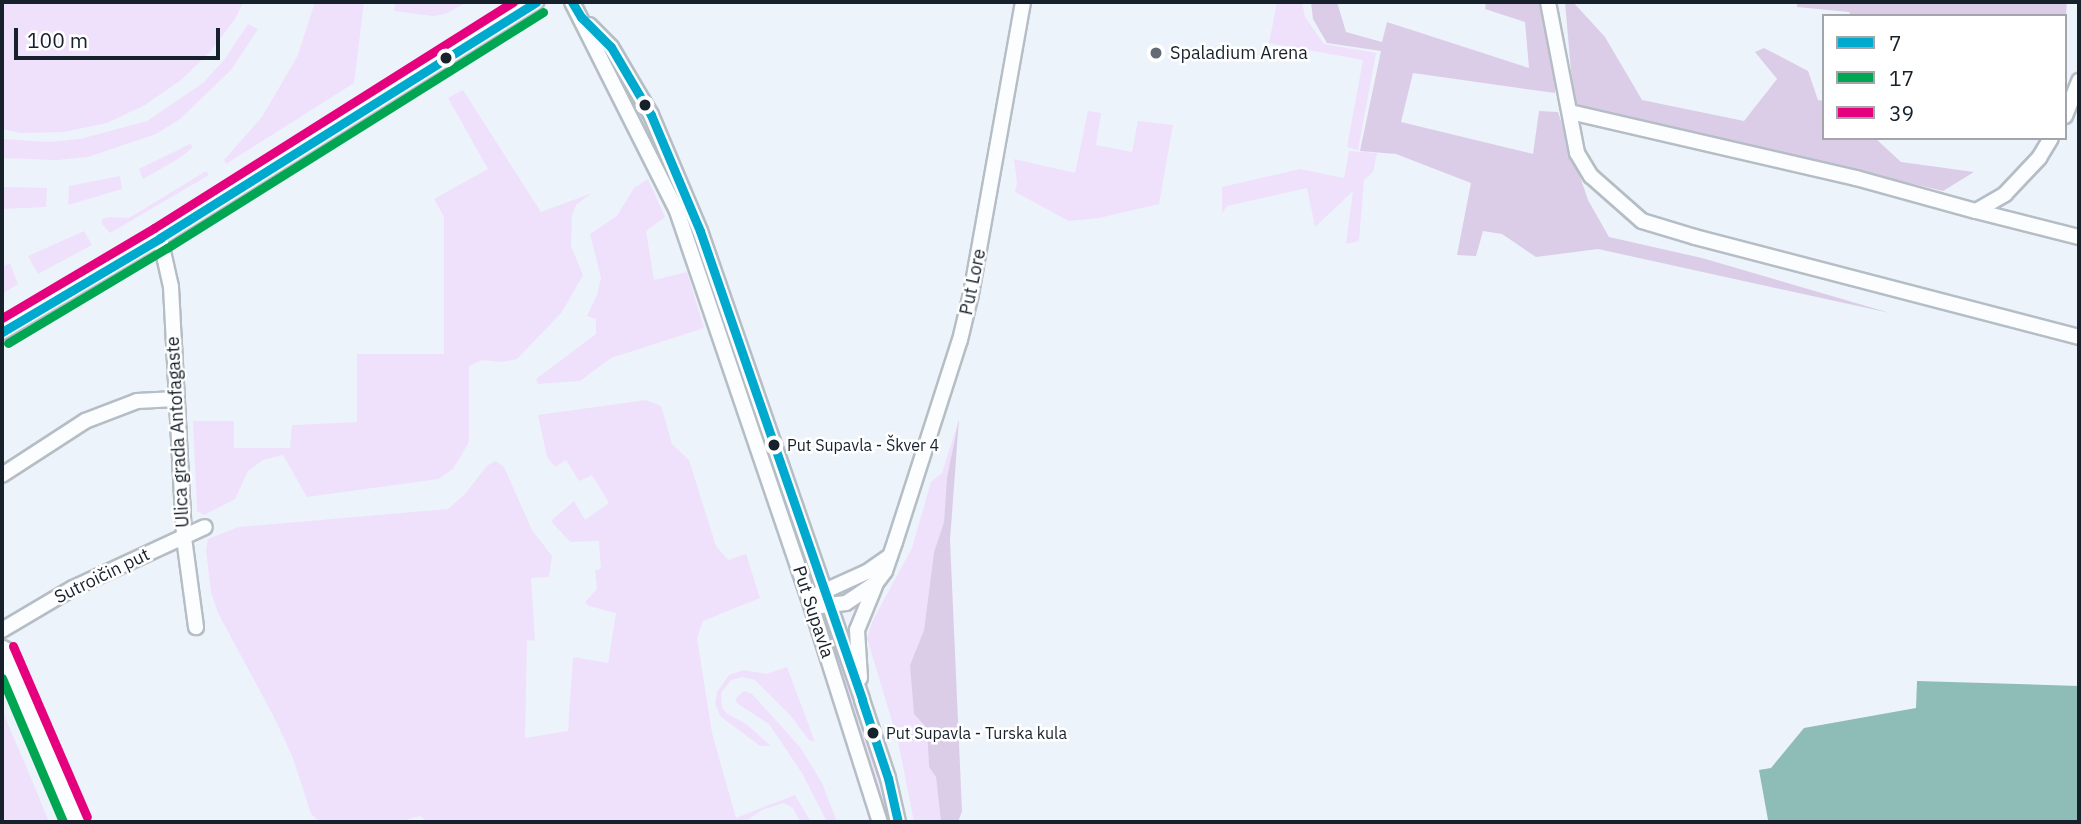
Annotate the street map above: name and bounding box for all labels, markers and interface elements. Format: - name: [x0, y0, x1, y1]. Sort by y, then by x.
- scale bar: [18, 14, 224, 58]
- legend: [1822, 14, 2067, 140]
- text: 100 m: [27, 26, 88, 54]
- text: 7: [1889, 29, 1902, 57]
- place label: Spaladium Arena: [1170, 42, 1308, 64]
- marker: Spaladium Arena: [1148, 45, 1164, 61]
- unlabelled marker: [439, 51, 453, 65]
- text: 17: [1889, 64, 1914, 92]
- unlabelled marker: [638, 98, 652, 112]
- text: 39: [1889, 99, 1914, 127]
- street label: Put Lore: [955, 247, 991, 317]
- street label: Ulica grada Antofagaste: [162, 336, 194, 528]
- place label: Put Supavla - Škver 4: [787, 435, 939, 455]
- marker: Put Supavla - Škver 4: [767, 438, 781, 452]
- street label: Sutroičin put: [51, 544, 153, 608]
- street label: Put Supavla: [788, 563, 838, 661]
- place label: Put Supavla - Turska kula: [886, 723, 1067, 743]
- marker: Put Supavla - Turska kula: [866, 726, 880, 740]

